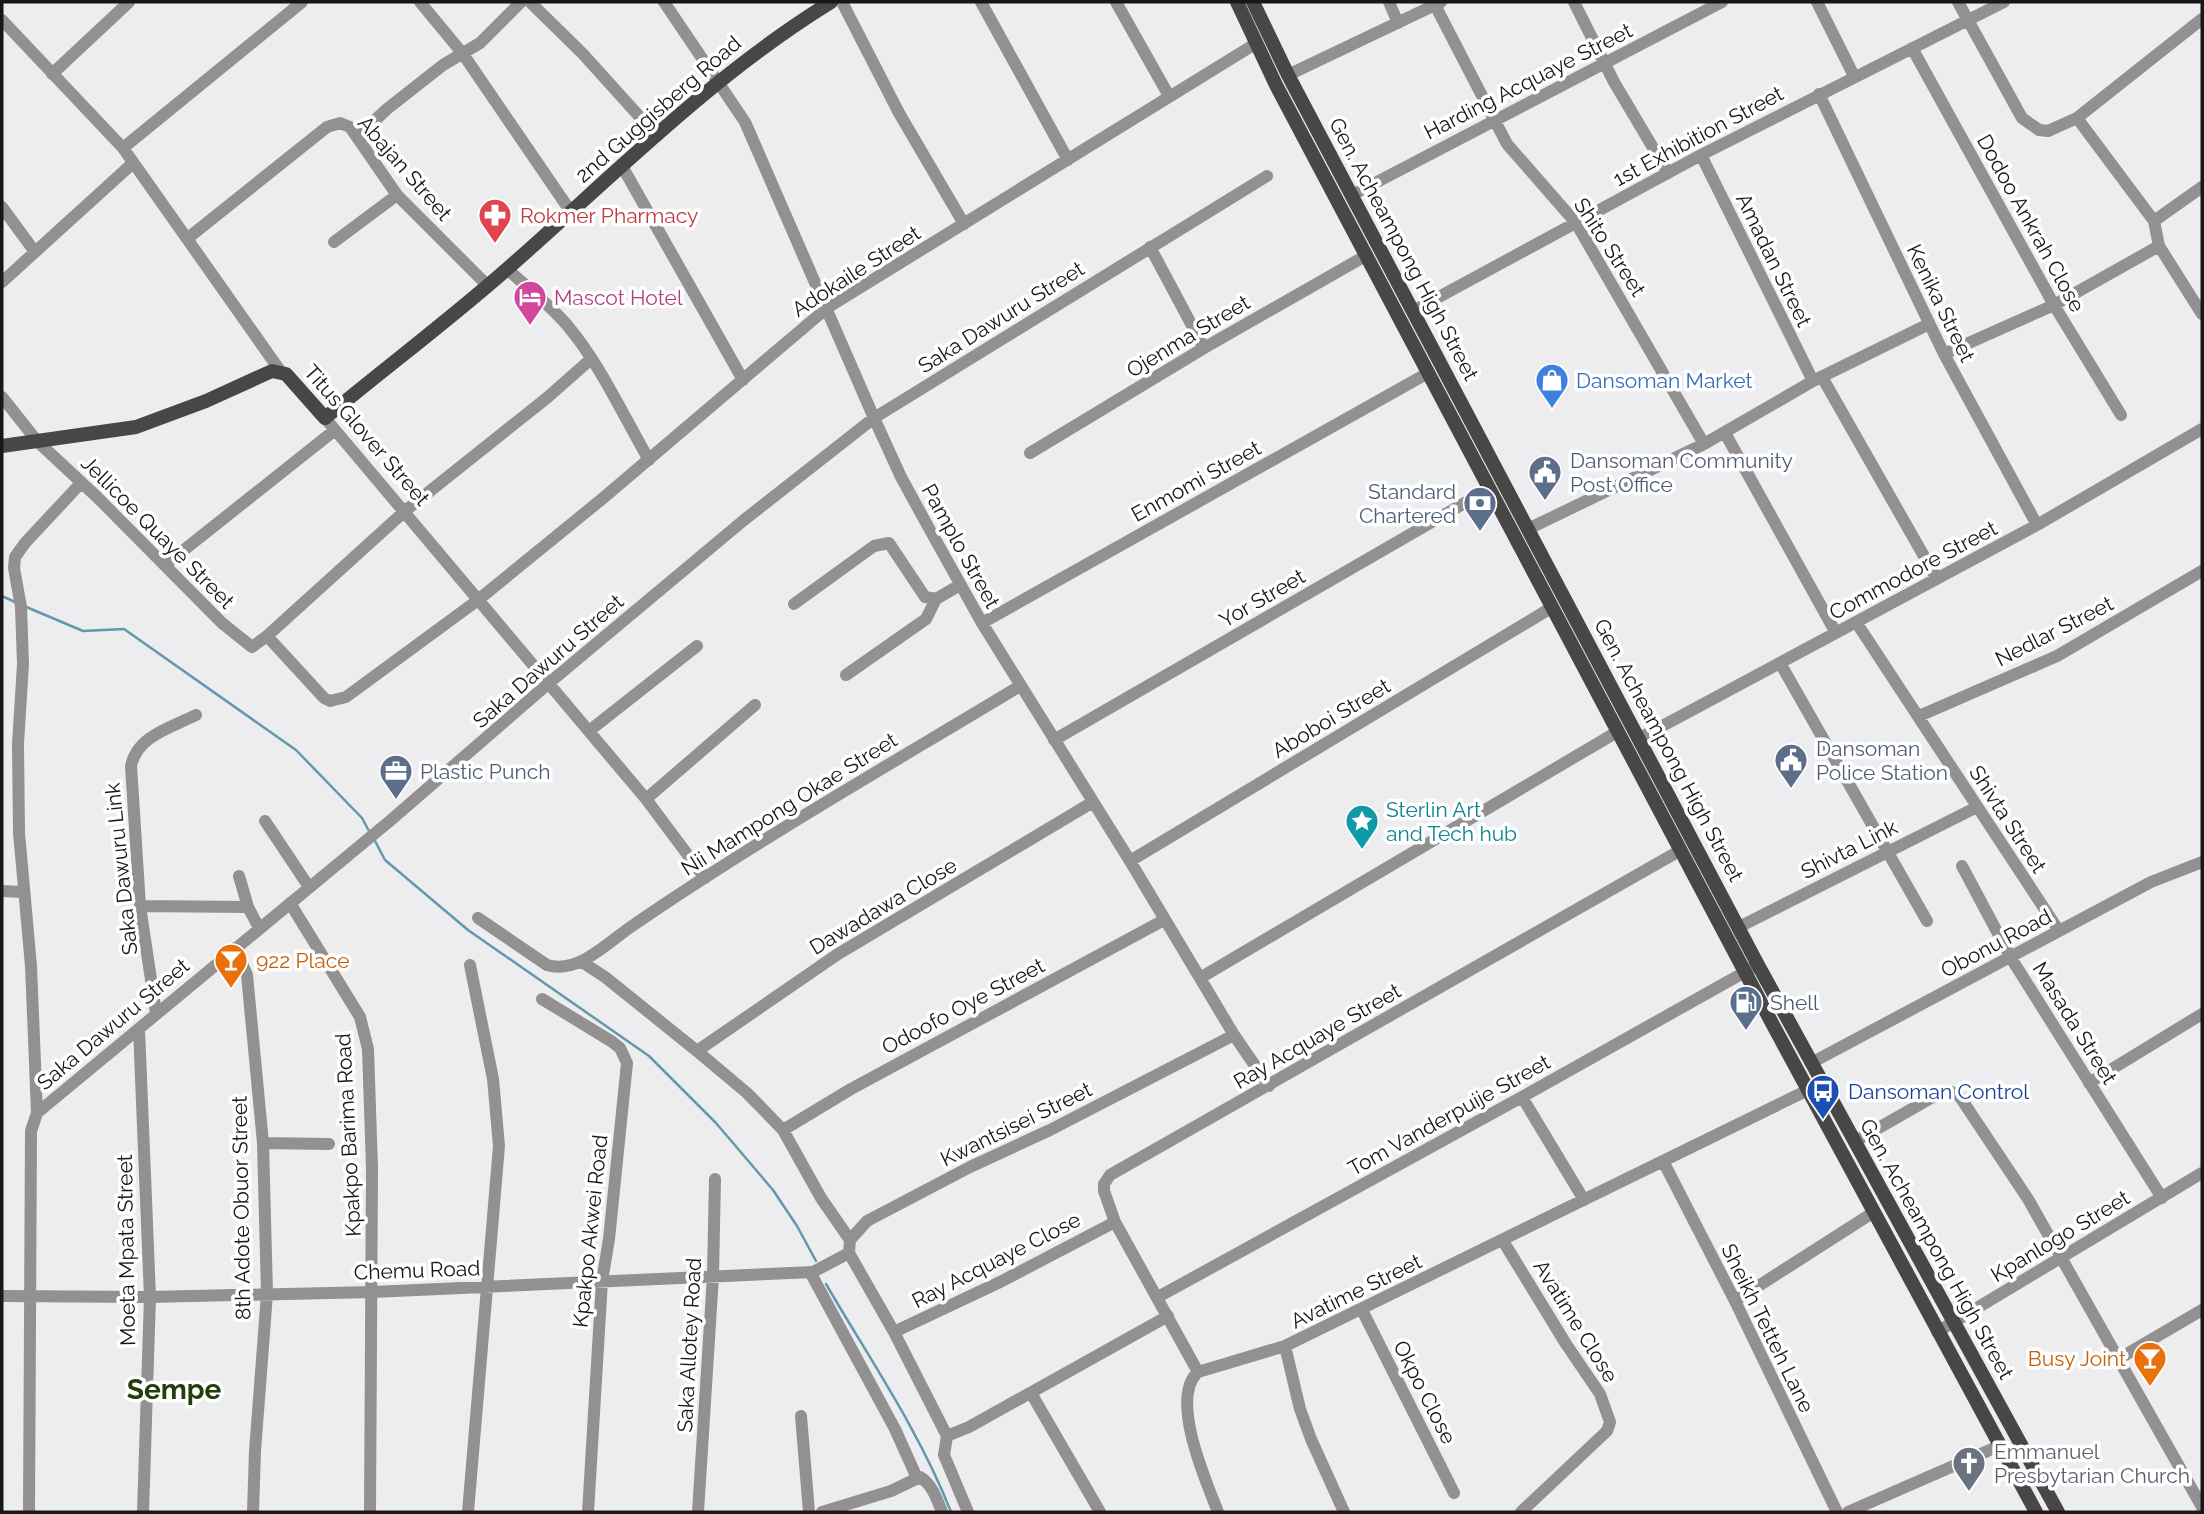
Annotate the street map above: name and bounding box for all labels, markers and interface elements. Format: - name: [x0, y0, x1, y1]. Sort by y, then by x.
- street label: Harding Acquaye Street: [1420, 18, 1636, 144]
- street label: 2nd Guggisberg Road: [570, 30, 746, 188]
- street label: 1st Exhibition Street: [1609, 81, 1787, 191]
- street label: Abajan Street: [353, 111, 457, 225]
- street label: Gen. Acheampong High Street: [1324, 113, 1484, 385]
- street label: Dodoo Ankrah Close: [1972, 130, 2090, 316]
- street label: Amadan Street: [1731, 189, 1817, 331]
- street label: Shito Street: [1569, 193, 1651, 301]
- pharmacy icon: Rokmer Pharmacy: [476, 196, 514, 245]
- place label: Rokmer Pharmacy: [520, 203, 698, 228]
- street label: Adokaile Street: [787, 220, 925, 322]
- street label: Kenika Street: [1902, 240, 1980, 366]
- street label: Saka Dawuru Street: [913, 256, 1089, 378]
- hotel icon: Mascot Hotel: [511, 278, 549, 327]
- place label: Mascot Hotel: [554, 285, 683, 310]
- street label: Ojenma Street: [1122, 289, 1254, 383]
- street label: Titus Glover Street: [299, 359, 435, 511]
- shop icon: Dansoman Market: [1533, 361, 1571, 410]
- place label: Dansoman Market: [1576, 368, 1753, 393]
- street label: Enmomi Street: [1127, 435, 1265, 527]
- place label: Dansoman Community Post Office: [1570, 448, 1793, 497]
- street label: Jellicoe Quaye Street: [76, 450, 240, 614]
- public building icon: Dansoman Community Post Office: [1526, 453, 1564, 502]
- street label: Pamplo Street: [917, 479, 1005, 613]
- place label: Standard Chartered: [1359, 479, 1456, 528]
- bank icon: Standard Chartered: [1461, 484, 1499, 533]
- street label: Commodore Street: [1825, 515, 2001, 625]
- street label: Yor Street: [1215, 563, 1309, 633]
- street label: Saka Dawuru Street: [468, 589, 628, 733]
- street label: Nedlar Street: [1991, 591, 2117, 671]
- street label: Gen. Acheampong High Street: [1589, 614, 1749, 886]
- street label: Aboboi Street: [1267, 673, 1395, 763]
- street label: Nii Mampong Okae Street: [676, 727, 902, 881]
- place label: Dansoman Police Station: [1816, 736, 1948, 785]
- public building icon: Dansoman Police Station: [1772, 741, 1810, 790]
- office icon: Plastic Punch: [377, 752, 415, 801]
- place label: Plastic Punch: [420, 759, 550, 784]
- street label: Shivta Street: [1964, 761, 2052, 877]
- street label: Saka Dawuru Link: [100, 782, 142, 956]
- place label: Sterlin Art and Tech hub: [1386, 797, 1517, 846]
- place icon: Sterlin Art and Tech hub: [1343, 802, 1381, 851]
- street label: Shivta Link: [1797, 814, 1901, 884]
- street label: Dawadawa Close: [805, 852, 961, 960]
- street label: Obonu Road: [1936, 903, 2056, 983]
- bar icon: 922 Place: [212, 941, 250, 990]
- place label: 922 Place: [256, 948, 350, 973]
- street label: Saka Dawuru Street: [32, 953, 194, 1095]
- street label: Odoofo Oye Street: [877, 953, 1049, 1059]
- street label: Masada Street: [2027, 957, 2123, 1089]
- street label: Ray Acquaye Street: [1229, 978, 1405, 1094]
- fuel station icon: Shell: [1727, 983, 1765, 1032]
- place label: Shell: [1770, 990, 1819, 1015]
- street label: Kpakpo Barima Road: [330, 1033, 366, 1237]
- street label: Tom Vanderpuije Street: [1344, 1049, 1554, 1181]
- bus stop icon: Dansoman Control: [1804, 1072, 1842, 1121]
- street label: Kwantsisei Street: [936, 1076, 1096, 1172]
- place label: Dansoman Control: [1848, 1079, 2029, 1104]
- street label: 8th Adote Obuor Street: [227, 1096, 255, 1320]
- street label: Gen. Acheampong High Street: [1855, 1114, 2019, 1384]
- street label: Kpakpo Akwei Road: [567, 1133, 613, 1329]
- street label: Moeta Mpata Street: [112, 1154, 140, 1346]
- street label: Kpanlogo Street: [1986, 1185, 2134, 1287]
- street label: Ray Acquaye Close: [908, 1207, 1084, 1313]
- street label: Sheikh Tetteh Lane: [1716, 1239, 1820, 1417]
- street label: Avatime Street: [1286, 1249, 1426, 1333]
- street label: Chemu Road: [353, 1255, 481, 1285]
- street label: Avatime Close: [1528, 1255, 1624, 1387]
- street label: Saka Allotey Road: [672, 1257, 706, 1433]
- street label: Okpo Close: [1388, 1336, 1462, 1448]
- bar icon: Busy Joint: [2131, 1339, 2169, 1388]
- place label: Busy Joint: [2028, 1346, 2126, 1371]
- district label: Sempe: [127, 1373, 221, 1406]
- place label: Emmanuel Presbytarian Church: [1994, 1439, 2190, 1488]
- church icon: Emmanuel Presbytarian Church: [1950, 1444, 1988, 1493]

